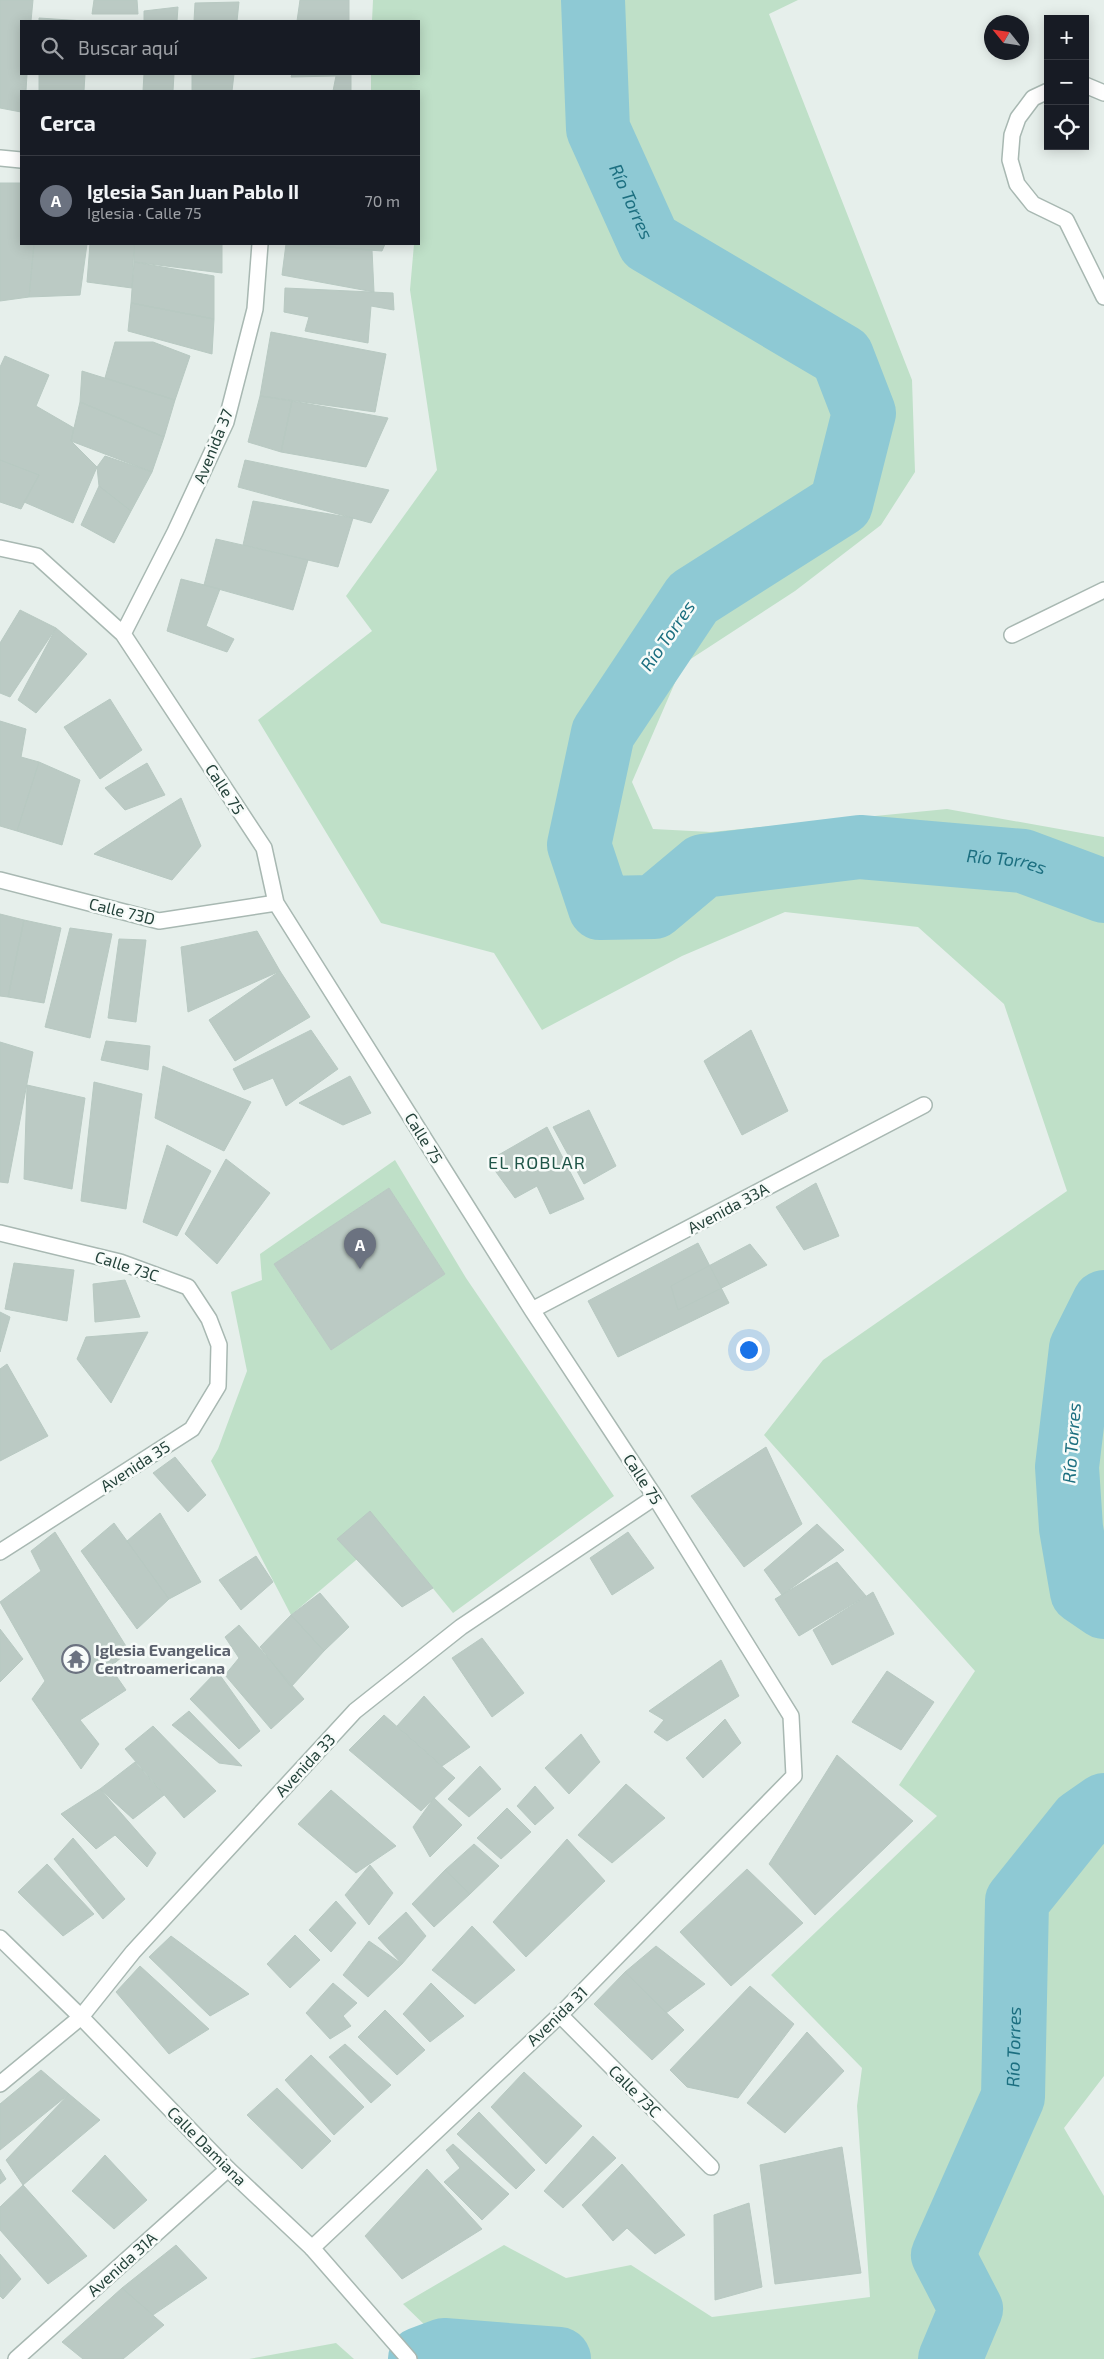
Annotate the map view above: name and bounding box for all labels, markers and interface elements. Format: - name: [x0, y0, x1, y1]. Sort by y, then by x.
- north arrow: [984, 15, 1029, 60]
- map controls: [1044, 15, 1089, 150]
- button: +: [1044, 15, 1089, 60]
- search box: [20, 20, 420, 75]
- icon: search: [38, 34, 66, 62]
- text: Buscar aquí: [78, 36, 178, 59]
- button: −: [1044, 60, 1089, 105]
- button: locate: [1044, 105, 1089, 150]
- text: Cerca: [40, 110, 96, 135]
- water label: Río Torres: [605, 160, 658, 243]
- text: Iglesia San Juan Pablo II: [87, 180, 299, 203]
- text: A: [51, 191, 61, 210]
- text: 70 m: [365, 191, 400, 210]
- text: Iglesia · Calle 75: [87, 203, 202, 222]
- street label: Avenida 37: [189, 406, 236, 486]
- water label: Río Torres: [635, 596, 699, 675]
- street label: Calle 75: [202, 760, 249, 818]
- water label: Río Torres: [966, 844, 1050, 879]
- street label: Calle 73D: [87, 893, 157, 928]
- street label: Calle 75: [401, 1109, 447, 1167]
- district label: EL ROBLAR: [488, 1151, 586, 1173]
- street label: Avenida 33A: [684, 1178, 772, 1237]
- pin: A: [344, 1228, 376, 1269]
- street label: Calle 73C: [93, 1246, 161, 1285]
- your location: [736, 1337, 762, 1363]
- water label: Río Torres: [1057, 1402, 1085, 1484]
- street label: Avenida 35: [96, 1436, 173, 1495]
- street label: Calle 75: [620, 1450, 667, 1508]
- place label: Iglesia Evangelica Centroamericana: [95, 1640, 231, 1677]
- temple icon: Iglesia Evangelica Centroamericana: [61, 1644, 91, 1674]
- street label: Avenida 33: [271, 1729, 339, 1800]
- street label: Avenida 31: [522, 1982, 591, 2049]
- water label: Río Torres: [1001, 2006, 1025, 2088]
- street label: Calle 73C: [605, 2061, 665, 2121]
- street label: Calle Damiana: [164, 2102, 251, 2189]
- street label: Avenida 31A: [83, 2228, 160, 2300]

